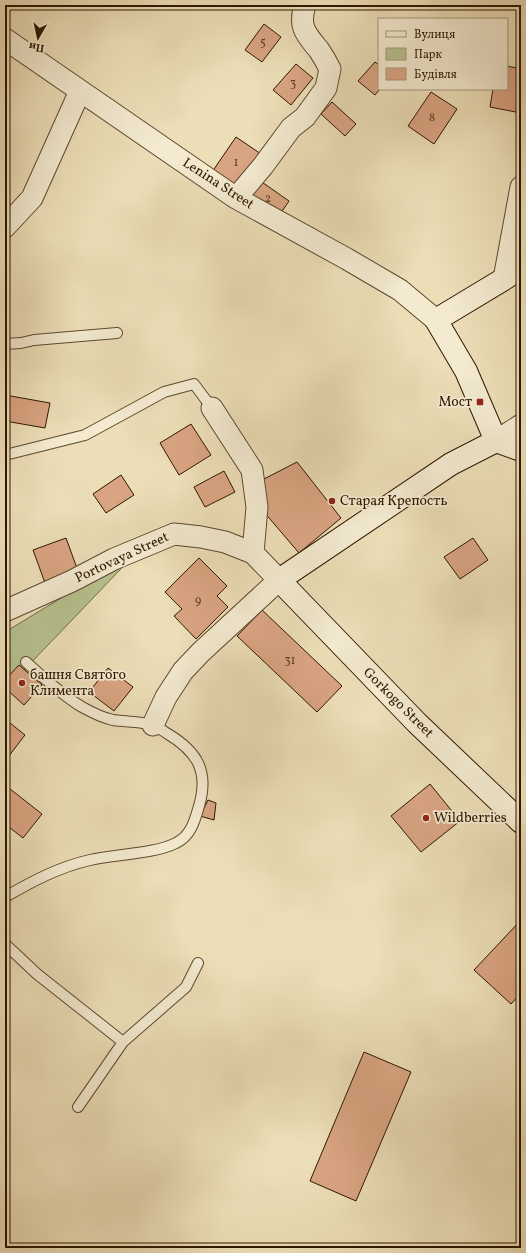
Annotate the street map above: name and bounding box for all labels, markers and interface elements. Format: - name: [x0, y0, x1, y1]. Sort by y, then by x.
- north arrow: [18, 18, 58, 58]
- legend: [378, 18, 508, 90]
- text: Вулиця: [414, 27, 455, 43]
- house number: 5: [260, 35, 266, 51]
- text: Пн: [28, 38, 46, 55]
- text: Парк: [414, 47, 442, 63]
- text: Будівля: [414, 67, 457, 83]
- house number: 3: [290, 76, 296, 92]
- house number: 8: [429, 110, 435, 126]
- street label: Lenina Street: [178, 154, 258, 214]
- house number: 1: [234, 155, 238, 171]
- house number: 2: [265, 191, 271, 207]
- place label: Мост: [438, 393, 472, 412]
- marker: Мост: [475, 397, 485, 407]
- place label: Старая Крепость: [340, 492, 447, 511]
- marker: Старая Крепость: [327, 496, 337, 506]
- street label: Portovaya Street: [72, 528, 172, 588]
- house number: 9: [195, 593, 201, 609]
- house number: 31: [285, 653, 295, 669]
- street label: Gorkogo Street: [359, 664, 437, 742]
- place label: башня Святого Климента: [30, 666, 126, 701]
- marker: башня Святого Климента: [17, 678, 27, 688]
- place label: Wildberries: [434, 809, 507, 828]
- marker: Wildberries: [421, 813, 431, 823]

